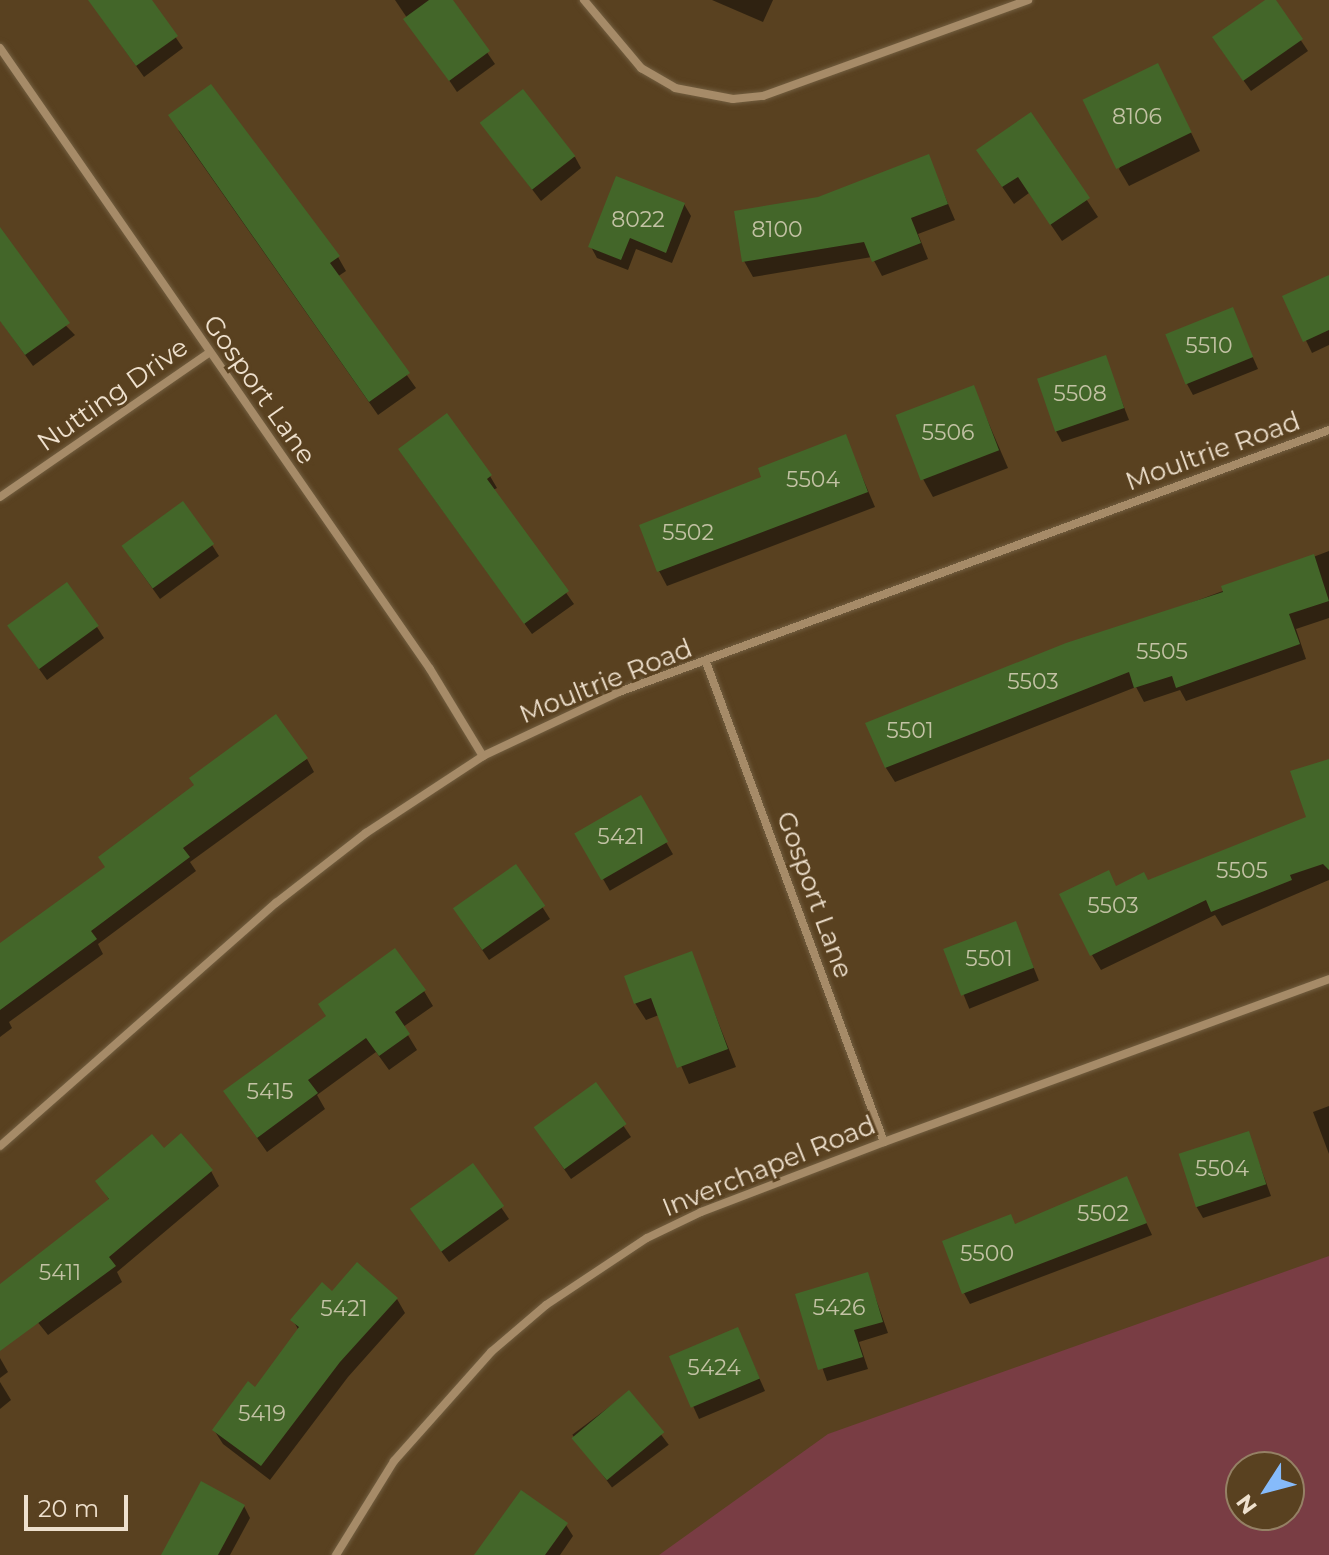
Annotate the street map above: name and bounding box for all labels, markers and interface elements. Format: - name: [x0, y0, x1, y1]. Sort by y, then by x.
- house number: 8106: [1112, 104, 1162, 130]
- house number: 8022: [611, 207, 665, 233]
- house number: 8100: [751, 217, 803, 243]
- street label: Gosport Lane: [196, 309, 322, 471]
- street label: Nutting Drive: [32, 332, 194, 458]
- house number: 5510: [1185, 333, 1233, 359]
- house number: 5508: [1053, 381, 1107, 407]
- street label: Moultrie Road: [1121, 406, 1305, 498]
- house number: 5506: [922, 420, 974, 446]
- house number: 5504: [786, 467, 840, 493]
- house number: 5502: [662, 520, 714, 546]
- street label: Moultrie Road: [515, 633, 697, 731]
- house number: 5505: [1136, 639, 1188, 665]
- house number: 5503: [1007, 669, 1059, 695]
- house number: 5501: [886, 718, 934, 744]
- street label: Gosport Lane: [769, 807, 859, 983]
- house number: 5421: [597, 824, 645, 850]
- house number: 5505: [1216, 858, 1268, 884]
- house number: 5503: [1087, 893, 1139, 919]
- house number: 5501: [965, 946, 1013, 972]
- house number: 5415: [247, 1079, 293, 1105]
- street label: Inverchapel Road: [658, 1110, 880, 1224]
- house number: 5504: [1195, 1156, 1249, 1182]
- house number: 5502: [1077, 1201, 1129, 1227]
- house number: 5500: [960, 1241, 1014, 1267]
- house number: 5411: [39, 1260, 81, 1286]
- house number: 5426: [813, 1295, 865, 1321]
- house number: 5421: [320, 1296, 368, 1322]
- house number: 5424: [687, 1355, 741, 1381]
- house number: 5419: [238, 1401, 286, 1427]
- north arrow: [1225, 1451, 1305, 1531]
- scale bar: [28, 1479, 132, 1529]
- text: N: [1231, 1489, 1263, 1519]
- text: 20 m: [38, 1494, 99, 1523]

